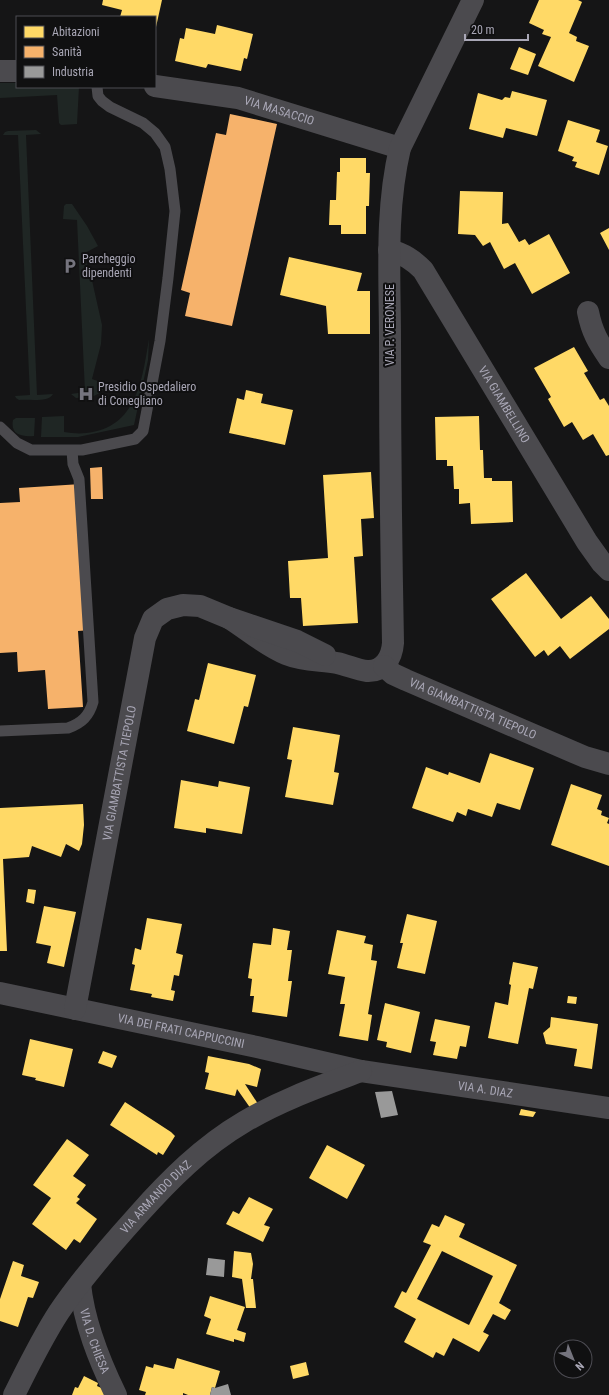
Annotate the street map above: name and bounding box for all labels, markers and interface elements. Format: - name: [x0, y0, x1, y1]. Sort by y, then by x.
- legend: [16, 16, 156, 88]
- scale bar: [465, 16, 528, 42]
- text: 20 m: [471, 23, 495, 37]
- text: Abitazioni: [52, 25, 100, 39]
- text: Sanità: [52, 45, 82, 59]
- text: Industria: [52, 65, 94, 79]
- street label: VIA MASACCIO: [242, 93, 316, 128]
- place label: Parcheggio dipendenti: [82, 252, 135, 280]
- parking icon: Parcheggio dipendenti: [61, 257, 79, 275]
- street label: VIA P. VERONESE: [383, 284, 397, 366]
- street label: VIA GIAMBELLINO: [476, 363, 533, 446]
- place label: Presidio Ospedaliero di Conegliano: [98, 380, 196, 408]
- hospital icon: Presidio Ospedaliero di Conegliano: [77, 385, 95, 403]
- street label: VIA GIAMBATTISTA TIEPOLO: [407, 675, 539, 742]
- street label: VIA GIAMBATTISTA TIEPOLO: [100, 704, 139, 842]
- street label: VIA DEI FRATI CAPPUCCINI: [116, 1011, 246, 1051]
- street label: VIA A. DIAZ: [457, 1079, 514, 1101]
- street label: VIA ARMANDO DIAZ: [118, 1157, 194, 1236]
- street label: VIA D. CHIESA: [77, 1307, 112, 1376]
- north arrow: [553, 1339, 593, 1379]
- text: N: [572, 1359, 586, 1373]

